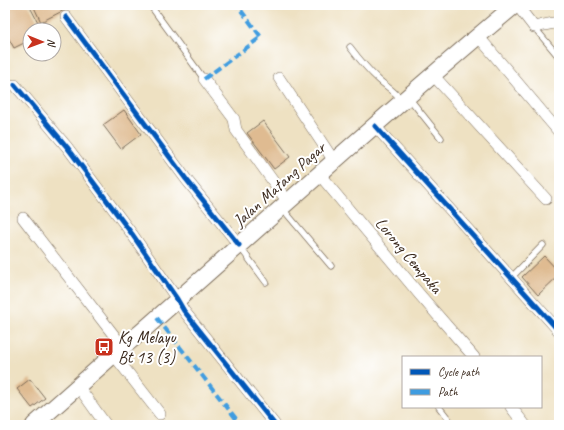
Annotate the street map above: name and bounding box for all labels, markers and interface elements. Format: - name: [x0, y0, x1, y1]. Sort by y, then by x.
- north arrow: [22, 22, 62, 62]
- text: N: [45, 39, 59, 48]
- street label: Jalan Matang Pagar: [228, 136, 331, 232]
- street label: Lorong Cempaka: [371, 213, 447, 299]
- place label: Kg Melayu Bt 13 (3): [118, 327, 177, 368]
- bus stop icon: Kg Melayu Bt 13 (3): [93, 336, 115, 358]
- legend: [402, 356, 542, 408]
- text: Cycle path: [438, 364, 480, 380]
- text: Path: [438, 384, 458, 400]

